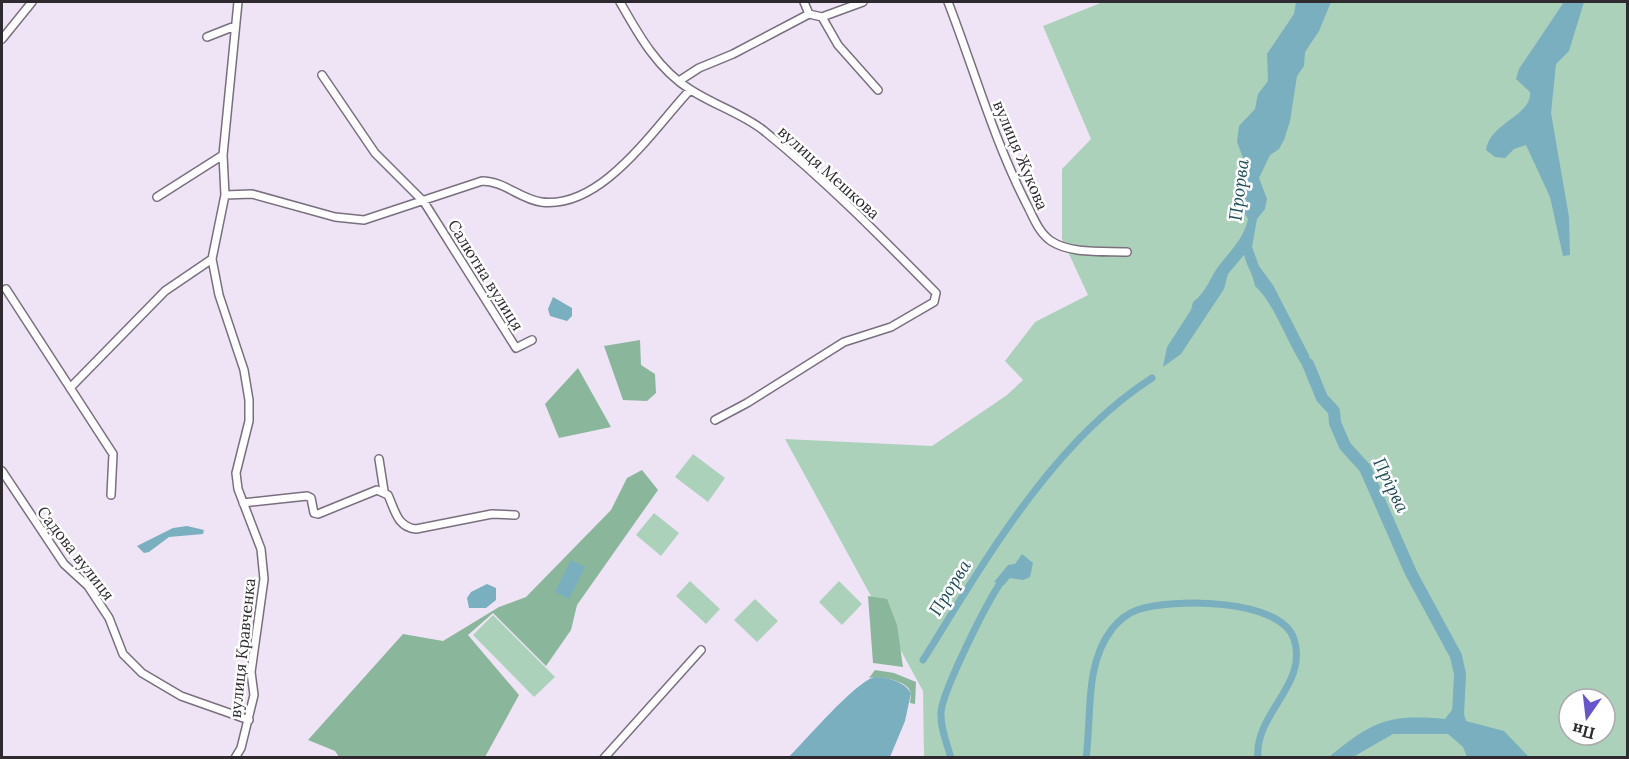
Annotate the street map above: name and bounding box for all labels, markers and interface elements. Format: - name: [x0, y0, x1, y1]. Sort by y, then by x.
- street label: вулиця Жукова: [989, 97, 1053, 213]
- street label: вулиця Мешкова: [774, 121, 884, 223]
- water label: Прорва: [1223, 158, 1254, 222]
- street label: Салютна вулиця: [444, 216, 528, 334]
- water label: Прірва: [1368, 454, 1415, 516]
- street label: Садова вулиця: [33, 502, 119, 604]
- water label: Прорва: [923, 555, 976, 620]
- street label: вулиця Кравченка: [225, 577, 259, 719]
- north arrow: [1557, 687, 1617, 747]
- text: Пн: [1570, 719, 1597, 744]

